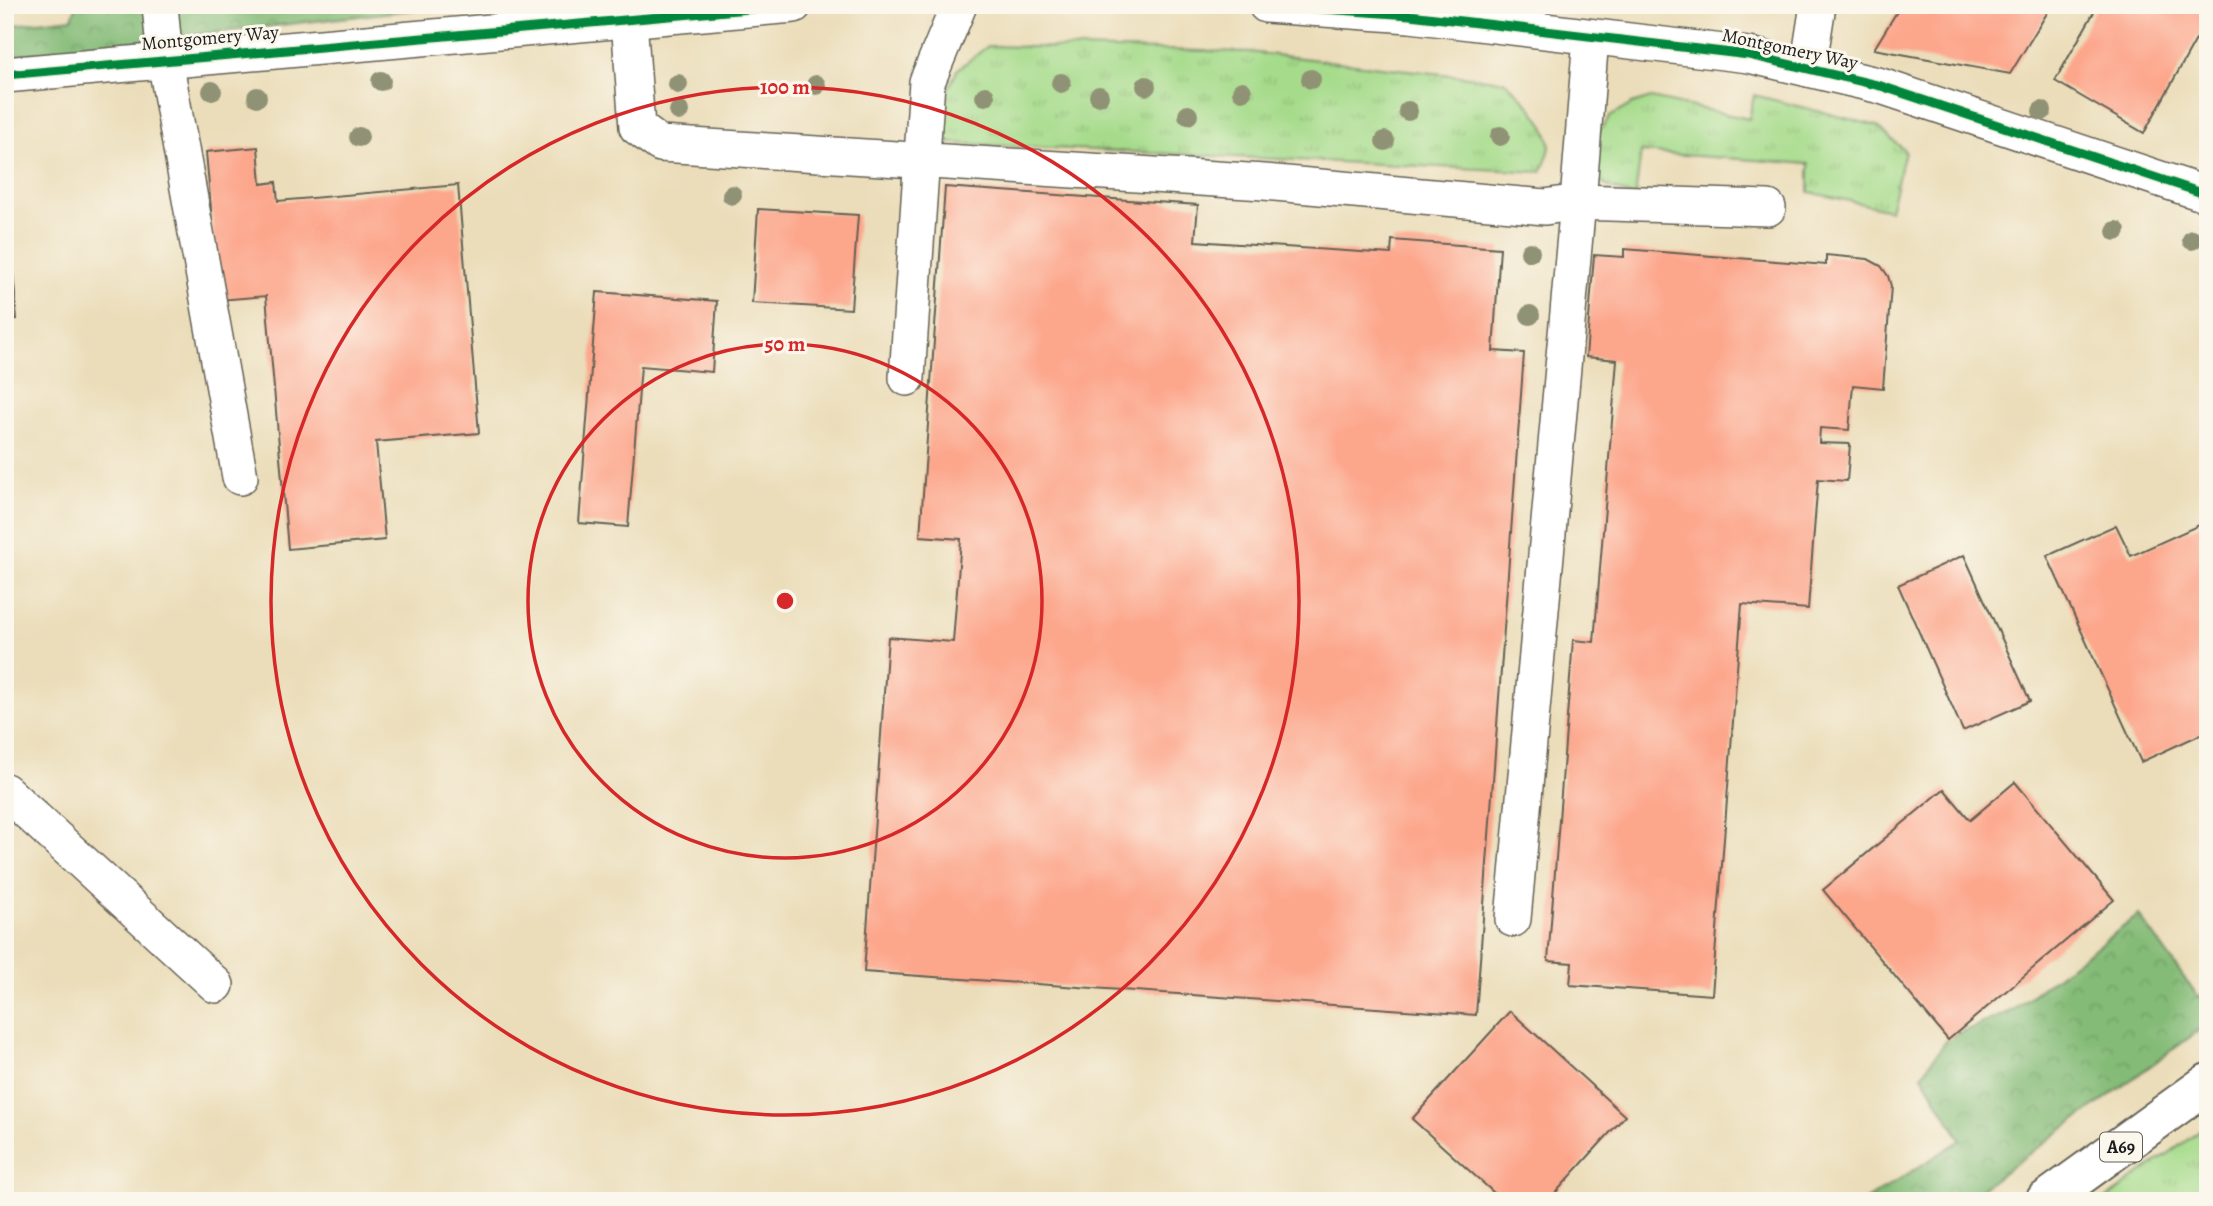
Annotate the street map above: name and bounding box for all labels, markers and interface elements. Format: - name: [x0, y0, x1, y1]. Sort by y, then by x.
- street label: Montgomery Way: [140, 19, 280, 57]
- street label: Montgomery Way: [1720, 22, 1861, 76]
- text: 100 m: [760, 73, 810, 101]
- text: 50 m: [765, 330, 806, 358]
- centre of rings: [773, 589, 797, 613]
- road number: A69: [2100, 1132, 2142, 1162]

